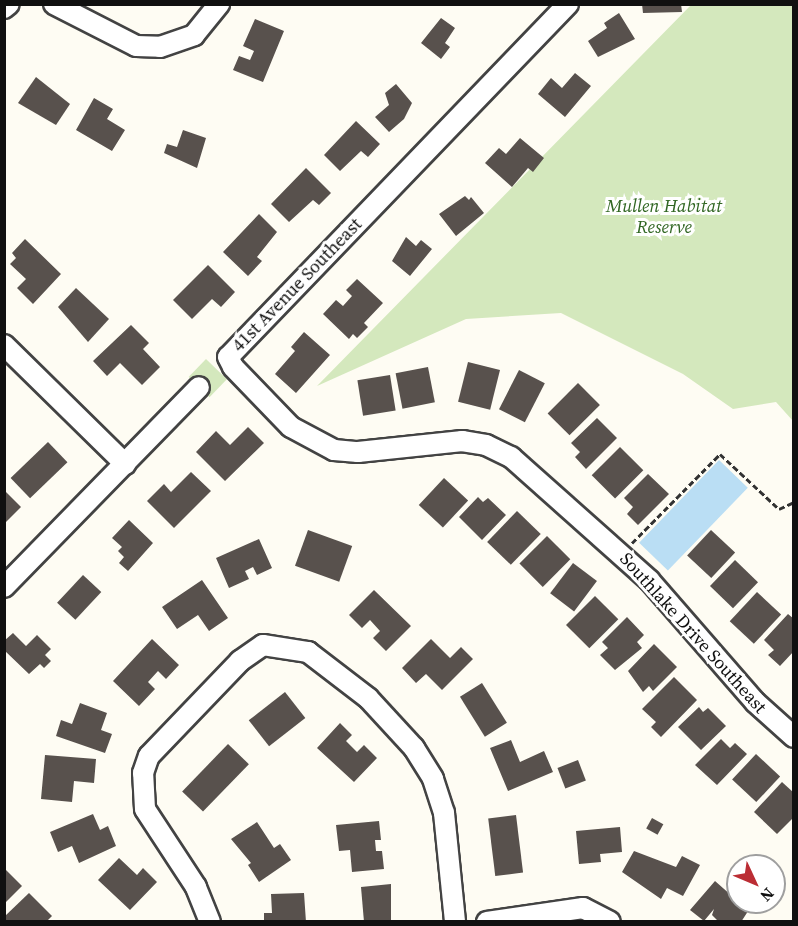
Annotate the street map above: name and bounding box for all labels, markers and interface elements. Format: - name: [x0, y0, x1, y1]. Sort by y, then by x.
- park label: Mullen Habitat Reserve: [606, 196, 722, 238]
- street label: 41st Avenue Southeast: [228, 214, 366, 356]
- street label: Southlake Drive Southeast: [615, 548, 771, 718]
- north arrow: [726, 854, 786, 914]
- text: N: [756, 883, 779, 907]

